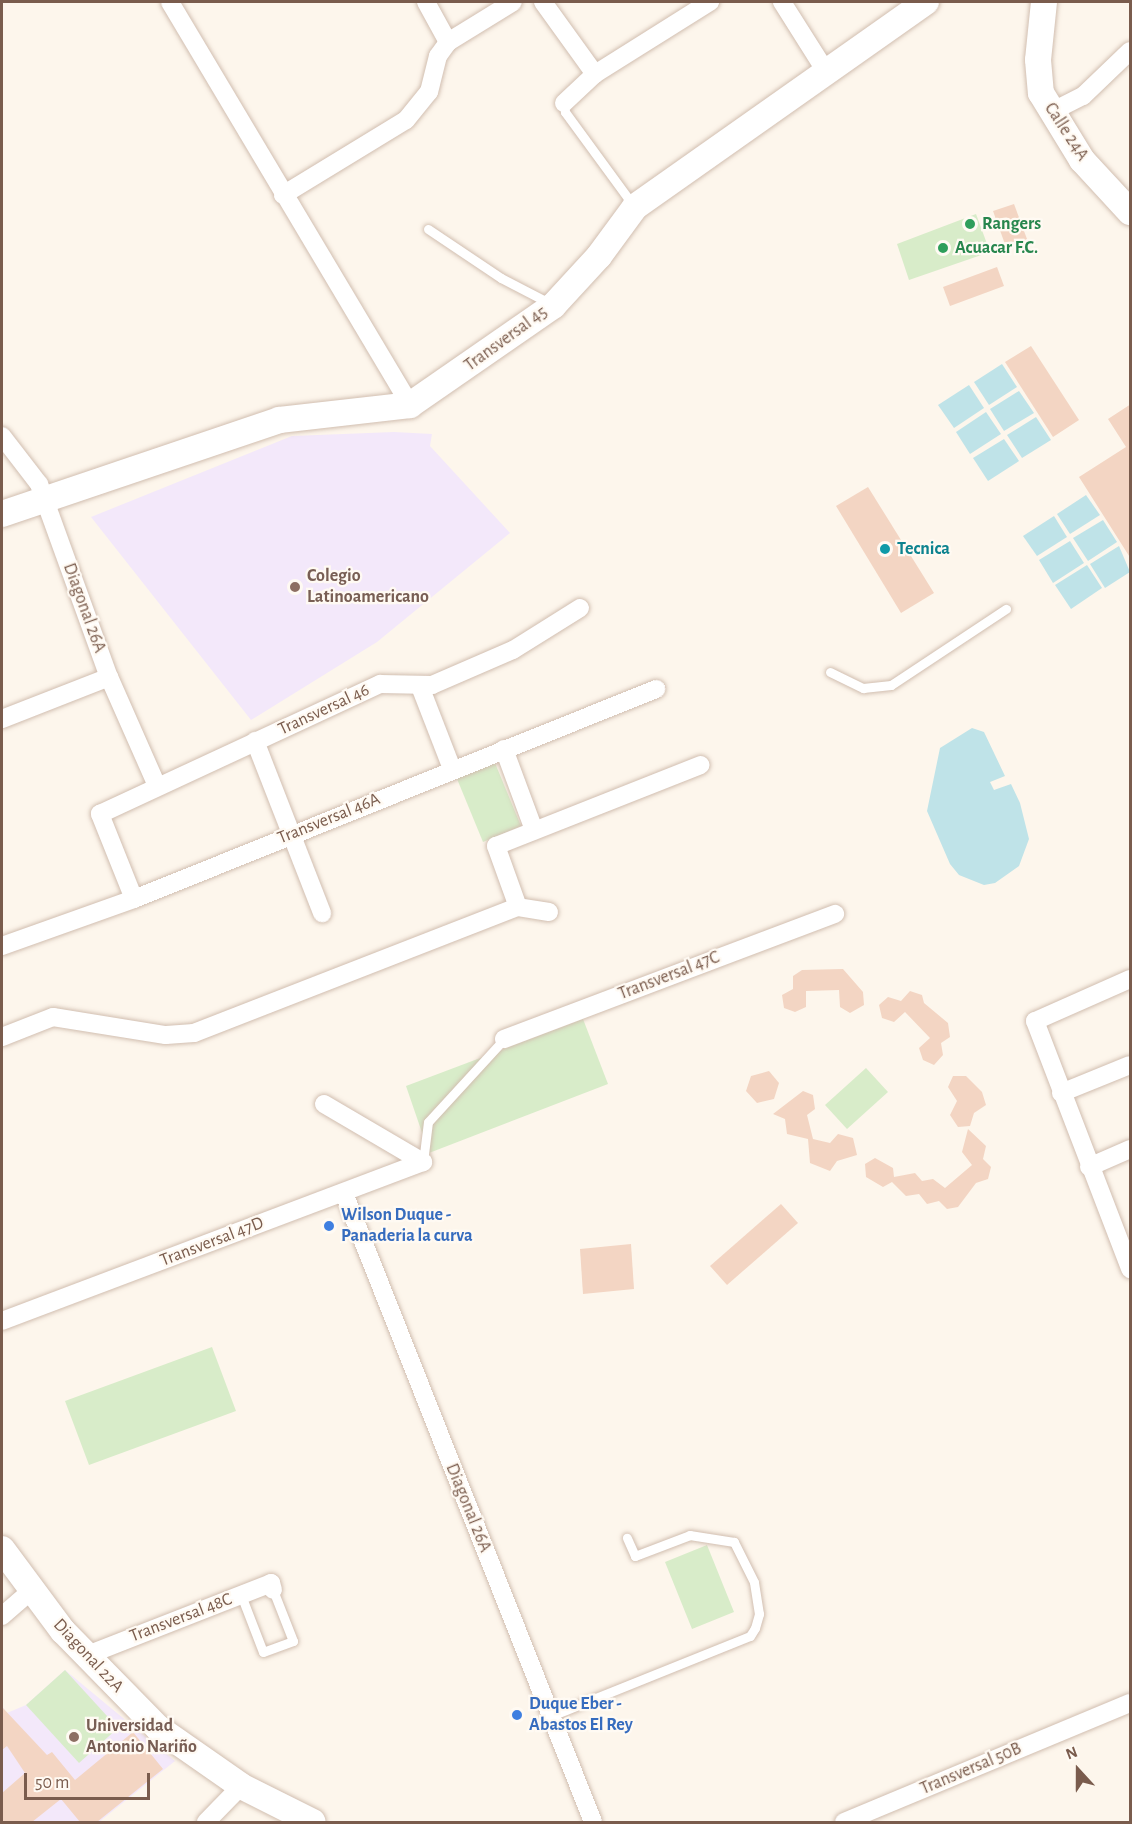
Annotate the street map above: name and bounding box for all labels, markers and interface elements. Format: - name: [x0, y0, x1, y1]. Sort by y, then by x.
- street label: Calle 24A: [1039, 99, 1093, 165]
- place label: Rangers: [982, 213, 1041, 235]
- marker: Rangers: [963, 217, 977, 231]
- place label: Acuacar F.C.: [955, 237, 1038, 259]
- marker: Acuacar F.C.: [936, 241, 950, 255]
- street label: Transversal 45: [460, 302, 552, 376]
- place label: Tecnica: [897, 538, 950, 560]
- marker: Tecnica: [878, 542, 892, 556]
- street label: Diagonal 26A: [58, 560, 110, 656]
- place label: Colegio Latinoamericano: [307, 566, 429, 608]
- marker: Colegio Latinoamericano: [288, 580, 302, 594]
- street label: Transversal 46: [275, 679, 373, 741]
- street label: Transversal 46A: [275, 789, 383, 849]
- street label: Transversal 47C: [615, 947, 723, 1005]
- place label: Wilson Duque - Panaderia la curva: [341, 1205, 473, 1248]
- street label: Transversal 47D: [157, 1212, 267, 1272]
- marker: Wilson Duque - Panaderia la curva: [322, 1219, 336, 1233]
- street label: Diagonal 26A: [440, 1460, 496, 1556]
- street label: Transversal 48C: [127, 1589, 235, 1647]
- street label: Diagonal 22A: [48, 1614, 128, 1698]
- place label: Duque Eber - Abastos El Rey: [529, 1694, 633, 1736]
- marker: Duque Eber - Abastos El Rey: [510, 1708, 524, 1722]
- place label: Universidad Antonio Nariño: [86, 1716, 197, 1758]
- marker: Universidad Antonio Nariño: [67, 1730, 81, 1744]
- street label: Transversal 50B: [917, 1738, 1025, 1800]
- north arrow: [1048, 1740, 1108, 1800]
- text: N: [1063, 1744, 1080, 1763]
- scale bar: [27, 1761, 153, 1799]
- text: 50 m: [35, 1774, 69, 1792]

